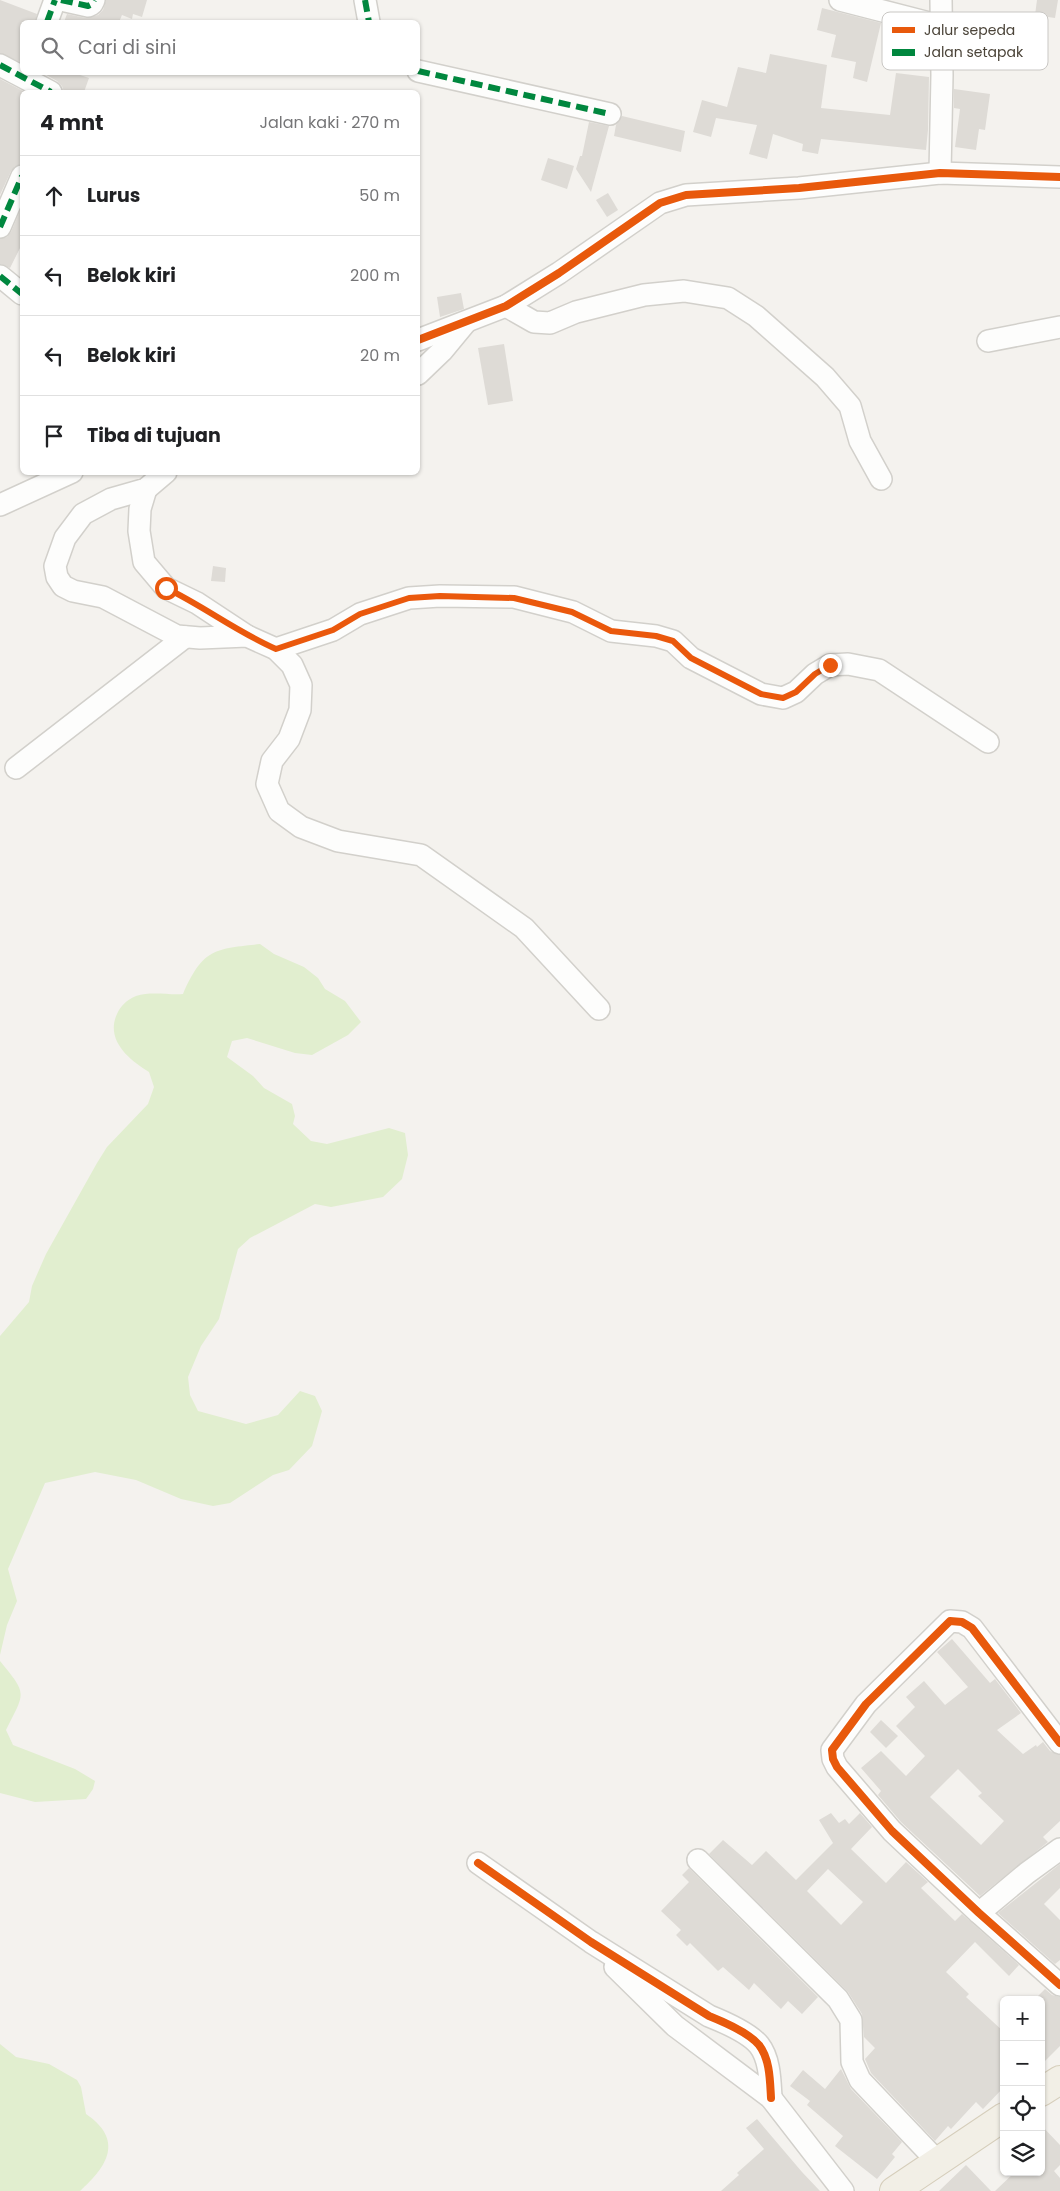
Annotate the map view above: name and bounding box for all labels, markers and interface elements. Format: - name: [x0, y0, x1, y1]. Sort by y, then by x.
- legend: [882, 12, 1048, 70]
- search box: [20, 20, 420, 75]
- text: Jalur sepeda: [924, 20, 1015, 40]
- icon: search: [38, 34, 66, 62]
- text: Cari di sini: [78, 34, 176, 61]
- text: Jalan setapak: [924, 42, 1024, 62]
- text: 4 mnt: [40, 108, 104, 137]
- text: Jalan kaki · 270 m: [260, 111, 400, 134]
- icon: ahead: [40, 182, 68, 210]
- text: Lurus: [87, 182, 140, 209]
- text: 50 m: [359, 184, 400, 207]
- icon: left: [40, 262, 68, 290]
- text: Belok kiri: [87, 262, 176, 289]
- text: 200 m: [350, 264, 400, 287]
- icon: left: [40, 342, 68, 370]
- text: Belok kiri: [87, 342, 176, 369]
- text: 20 m: [360, 344, 400, 367]
- icon: arrive: [40, 422, 68, 450]
- text: Tiba di tujuan: [87, 422, 221, 449]
- route start: [155, 577, 178, 600]
- route end: [819, 654, 842, 677]
- map controls: [1000, 1996, 1045, 2176]
- button: +: [1000, 1996, 1045, 2041]
- button: −: [1000, 2041, 1045, 2086]
- button: locate: [1000, 2086, 1045, 2131]
- button: layers: [1000, 2131, 1045, 2176]

